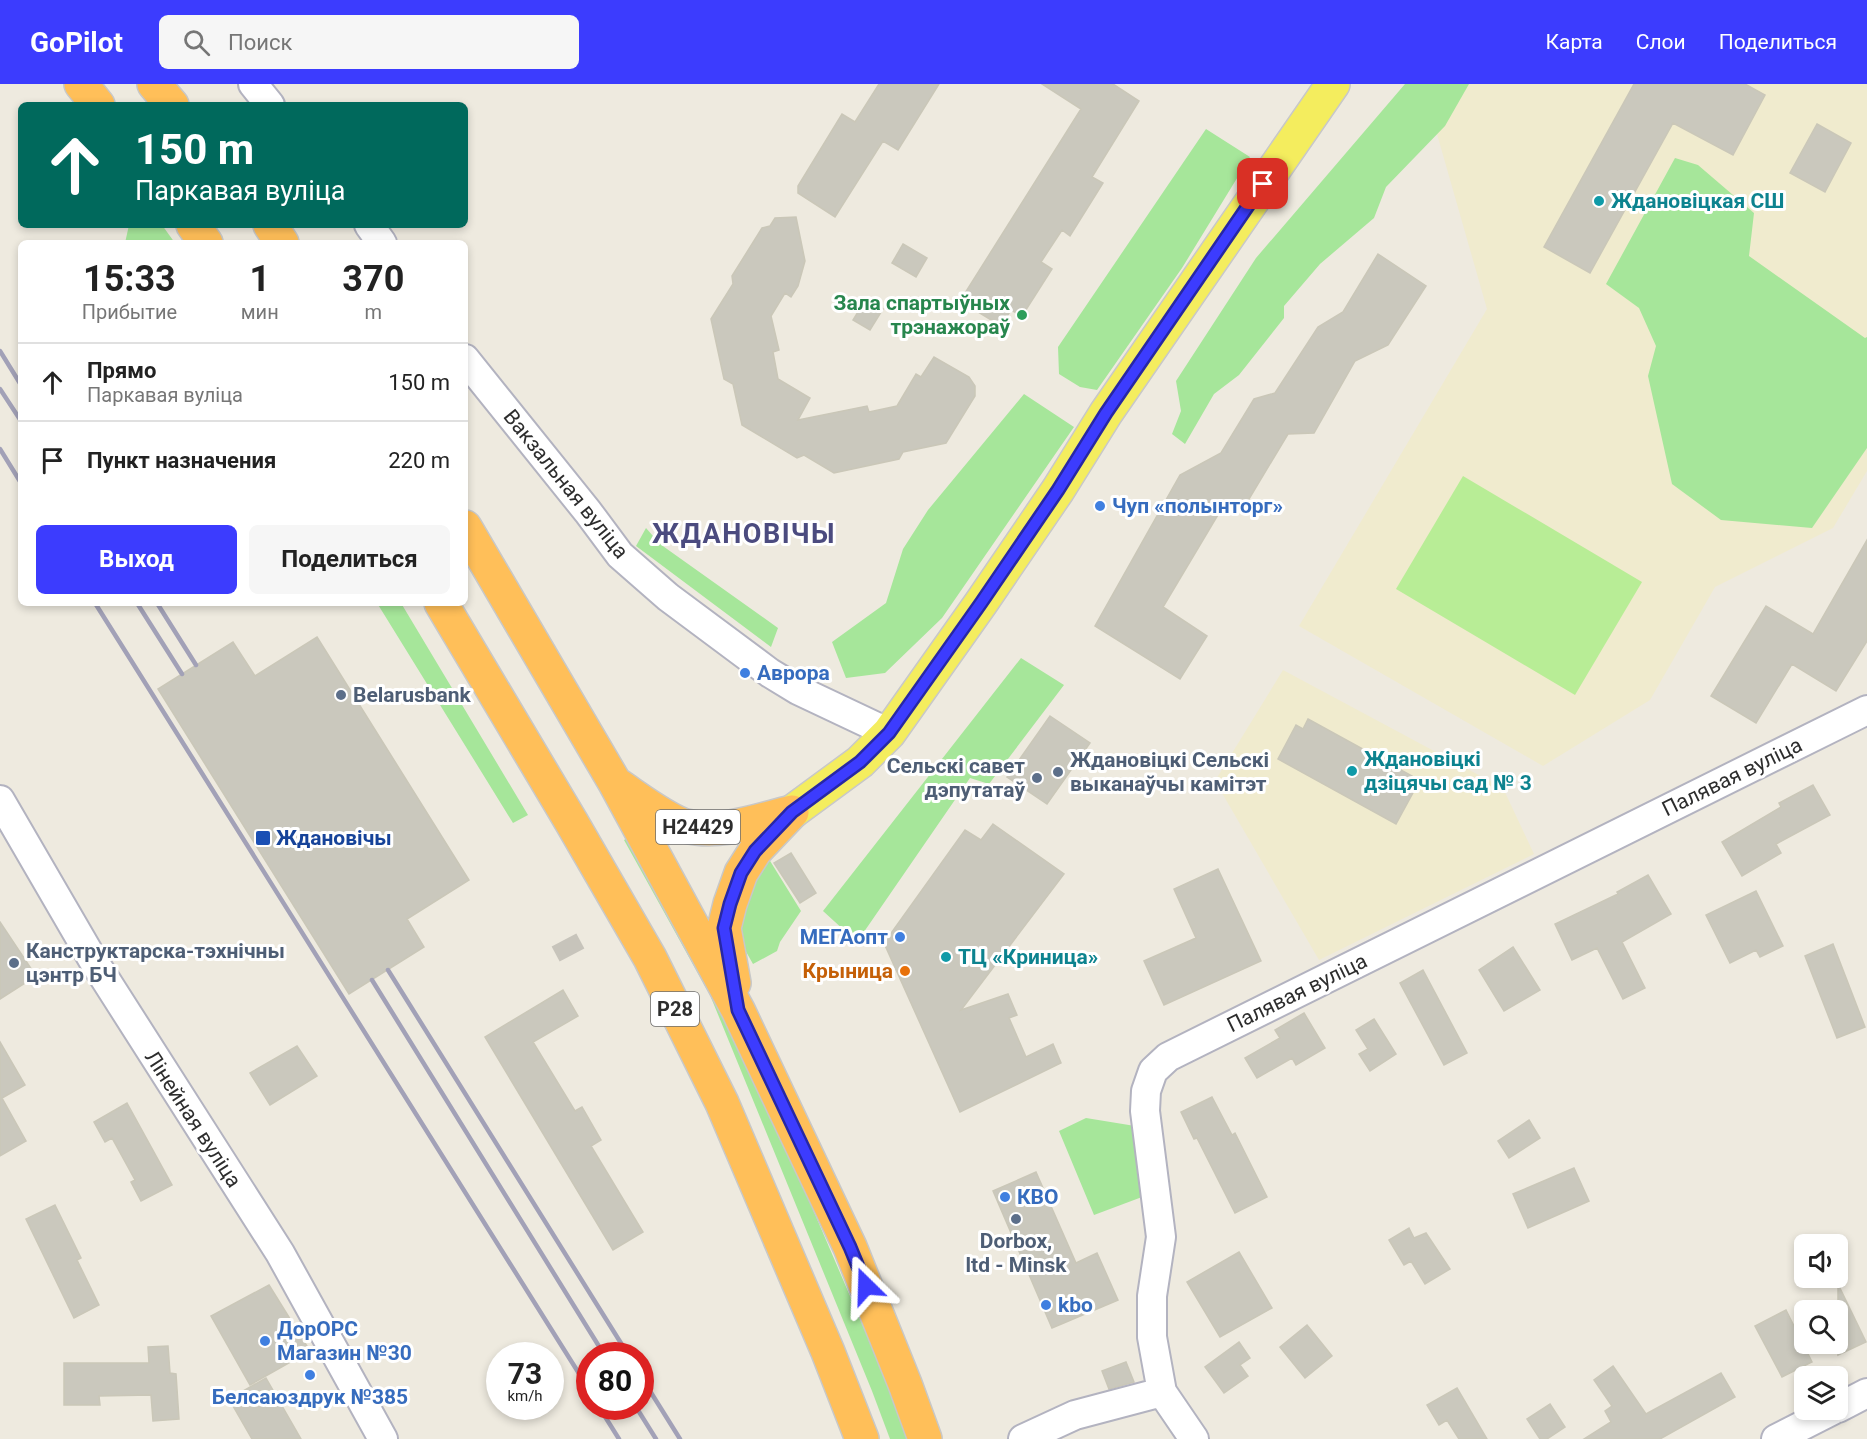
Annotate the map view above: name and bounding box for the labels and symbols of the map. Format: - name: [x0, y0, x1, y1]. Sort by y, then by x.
- pin: [1237, 158, 1288, 209]
- place label: Ждановіцкая СШ: [1611, 189, 1784, 213]
- marker: Ждановіцкая СШ: [1592, 194, 1606, 208]
- place label: Зала спартыўных трэнажораў: [833, 291, 1010, 339]
- marker: Зала спартыўных трэнажораў: [1015, 308, 1029, 322]
- street label: Вакзальная вуліца: [499, 405, 633, 563]
- place label: Чуп «полынторг»: [1112, 494, 1283, 518]
- marker: Чуп «полынторг»: [1093, 499, 1107, 513]
- district label: ЖДАНОВІЧЫ: [652, 518, 836, 550]
- place label: Аврора: [757, 661, 830, 685]
- marker: Аврора: [738, 666, 752, 680]
- place label: Belarusbank: [353, 683, 472, 707]
- marker: Belarusbank: [334, 688, 348, 702]
- street label: Палявая вуліца: [1658, 733, 1806, 821]
- place label: Ждановіцкі дзіцячы сад № 3: [1364, 747, 1532, 795]
- place label: Ждановіцкі Сельскі выканаўчы камітэт: [1070, 748, 1269, 796]
- place label: Сельскі савет дэпутатаў: [887, 754, 1025, 802]
- marker: Ждановіцкі дзіцячы сад № 3: [1345, 764, 1359, 778]
- marker: Ждановіцкі Сельскі выканаўчы камітэт: [1051, 765, 1065, 779]
- marker: Сельскі савет дэпутатаў: [1030, 771, 1044, 785]
- road number: Н24429: [656, 810, 740, 844]
- place label: Ждановічы: [276, 826, 392, 850]
- marker: Ждановічы: [254, 829, 272, 847]
- place label: МЕГАопт: [800, 925, 888, 949]
- marker: МЕГАопт: [893, 930, 907, 944]
- place label: Канструктарска-тэхнічны цэнтр БЧ: [26, 939, 285, 987]
- place label: ТЦ «Криница»: [958, 945, 1098, 969]
- street label: Палявая вуліца: [1223, 949, 1371, 1037]
- marker: ТЦ «Криница»: [939, 950, 953, 964]
- marker: Канструктарска-тэхнічны цэнтр БЧ: [7, 956, 21, 970]
- place label: Крыница: [803, 959, 893, 983]
- marker: Крыница: [898, 964, 912, 978]
- road number: Р28: [651, 992, 699, 1026]
- street label: Лінейная вуліца: [140, 1046, 246, 1192]
- place label: КВО: [1017, 1185, 1058, 1209]
- marker: КВО: [998, 1190, 1012, 1204]
- marker: Dorbox, ltd - Minsk: [1009, 1212, 1023, 1226]
- place label: Dorbox, ltd - Minsk: [966, 1229, 1067, 1277]
- position arrow: [834, 1254, 898, 1318]
- place label: kbo: [1058, 1293, 1093, 1317]
- marker: kbo: [1039, 1298, 1053, 1312]
- place label: ДорОРС Магазин №30: [277, 1317, 412, 1365]
- marker: ДорОРС Магазин №30: [258, 1334, 272, 1348]
- speed limit sign: 80: [576, 1342, 654, 1420]
- marker: Белсаюздрук №385: [303, 1368, 317, 1382]
- place label: Белсаюздрук №385: [212, 1385, 408, 1409]

